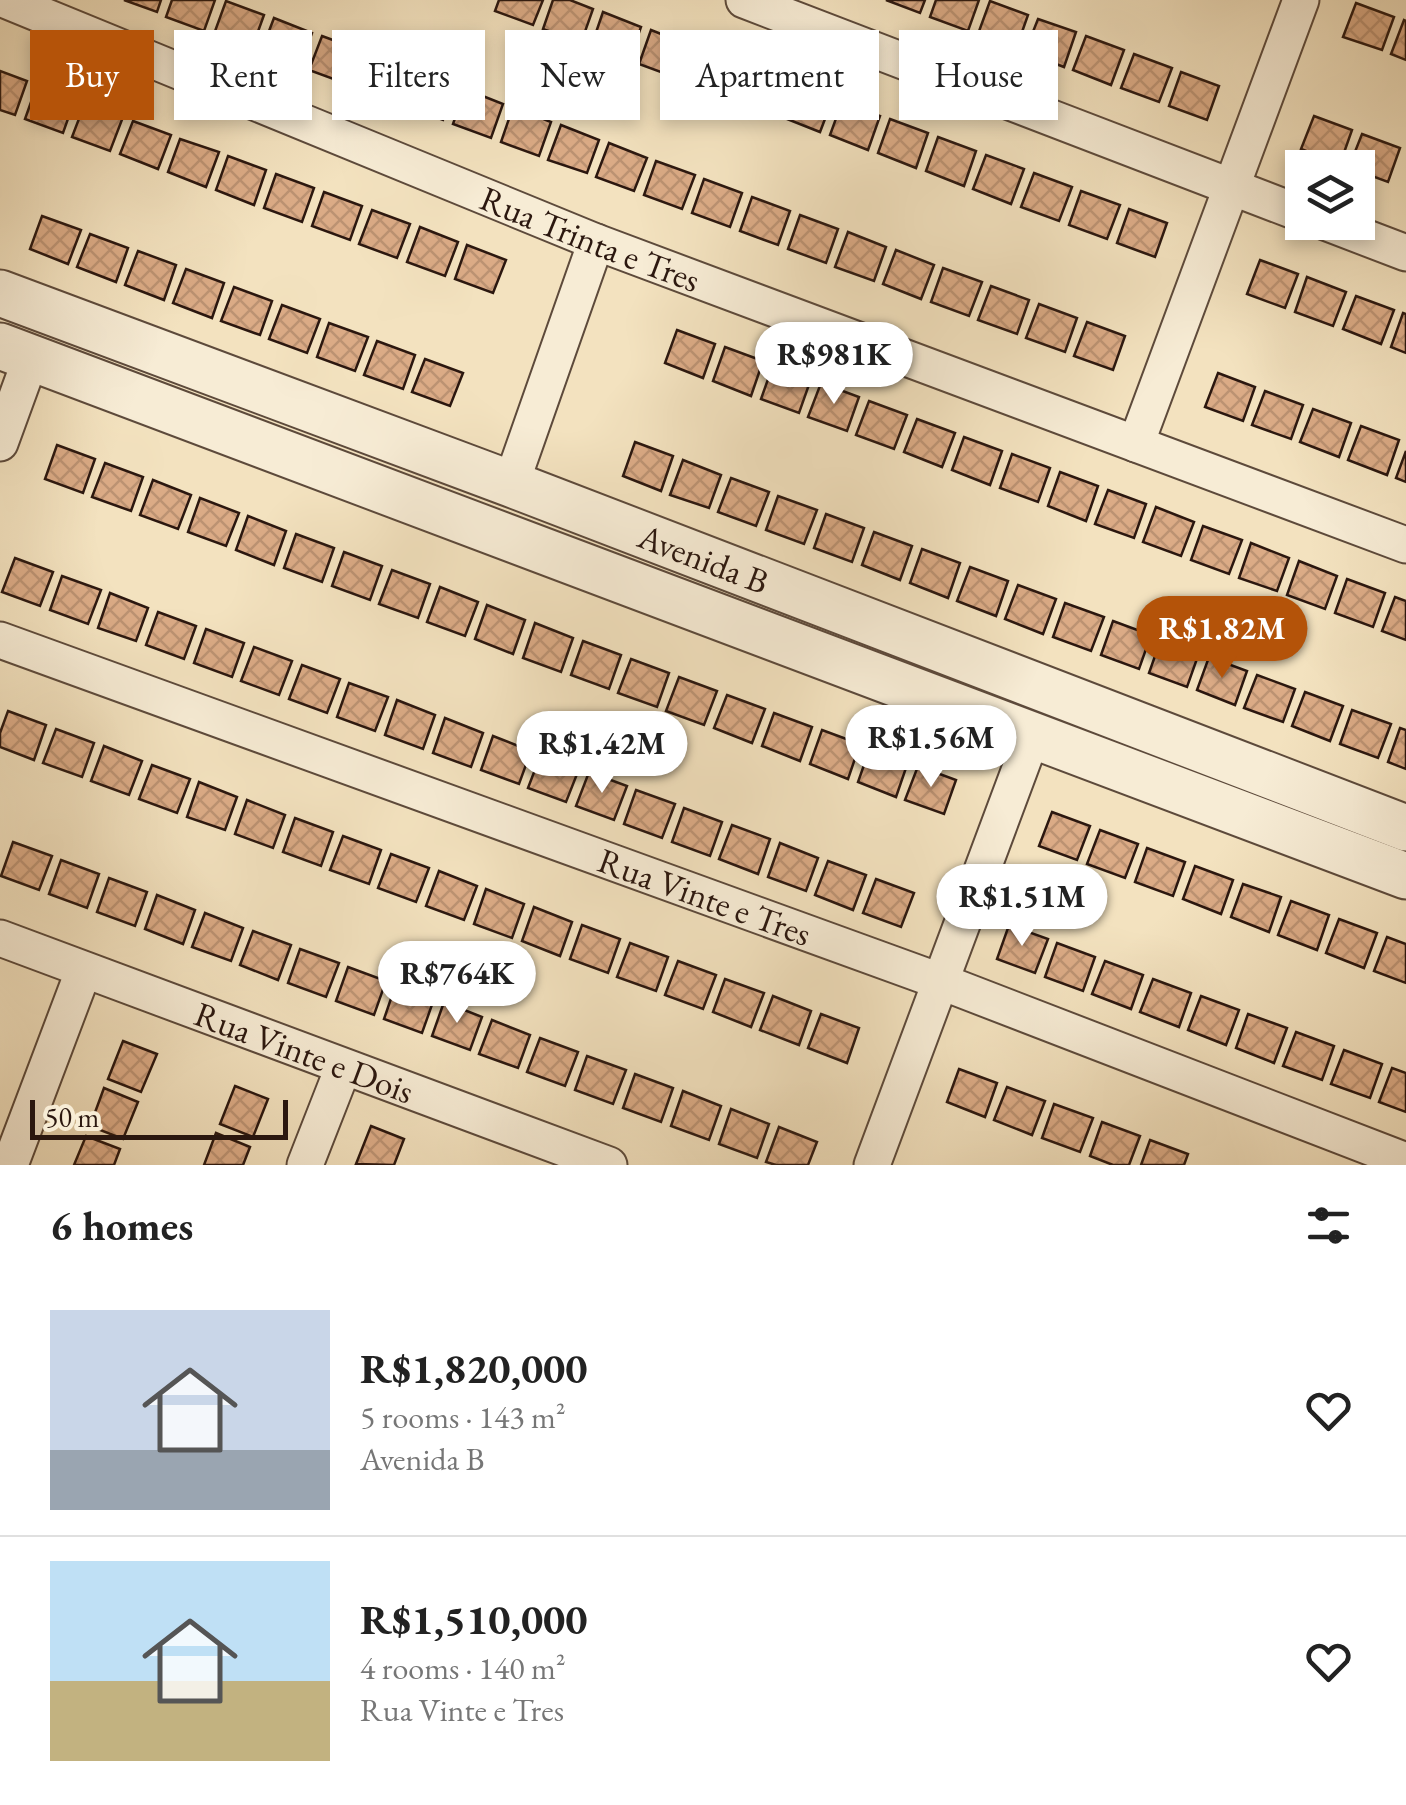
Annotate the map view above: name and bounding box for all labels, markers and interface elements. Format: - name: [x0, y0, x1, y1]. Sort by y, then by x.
- chip: Buy: [30, 30, 154, 120]
- chip: Rent: [174, 30, 312, 120]
- chip: Filters: [332, 30, 485, 120]
- chip: New: [505, 30, 640, 120]
- chip: Apartment: [660, 30, 879, 120]
- chip: House: [899, 30, 1058, 120]
- map controls: [1285, 150, 1375, 240]
- button: layers: [1285, 150, 1375, 240]
- street label: Rua Trinta e Tres: [474, 175, 707, 301]
- pin: R$981K: [753, 322, 915, 407]
- text: R$981K: [777, 333, 891, 375]
- street label: Avenida B: [631, 512, 775, 604]
- pin: R$1.82M: [1130, 596, 1314, 681]
- text: R$1.82M: [1158, 607, 1286, 649]
- pin: R$1.56M: [839, 705, 1023, 790]
- pin: R$1.42M: [510, 711, 694, 796]
- text: R$1.56M: [867, 716, 995, 758]
- text: R$1.42M: [538, 722, 666, 764]
- street label: Rua Vinte e Tres: [592, 837, 818, 955]
- pin: R$1.51M: [930, 864, 1114, 949]
- text: R$1.51M: [958, 875, 1086, 917]
- pin: R$764K: [376, 941, 538, 1026]
- text: R$764K: [400, 952, 514, 994]
- street label: Rua Vinte e Dois: [189, 990, 420, 1113]
- scale bar: [30, 1095, 288, 1140]
- text: 50 m: [45, 1099, 99, 1135]
- text: 6 homes: [50, 1198, 193, 1253]
- icon: filters: [1301, 1198, 1356, 1253]
- text: R$1,820,000: [360, 1341, 588, 1396]
- icon: home: [130, 1350, 250, 1470]
- icon: heart: [1301, 1383, 1356, 1438]
- text: 5 rooms · 143 m²: [360, 1396, 566, 1438]
- text: Avenida B: [360, 1438, 484, 1480]
- text: R$1,510,000: [360, 1592, 588, 1647]
- icon: home: [130, 1601, 250, 1721]
- icon: heart: [1301, 1634, 1356, 1689]
- text: 4 rooms · 140 m²: [360, 1647, 566, 1689]
- text: Rua Vinte e Tres: [360, 1689, 564, 1731]

